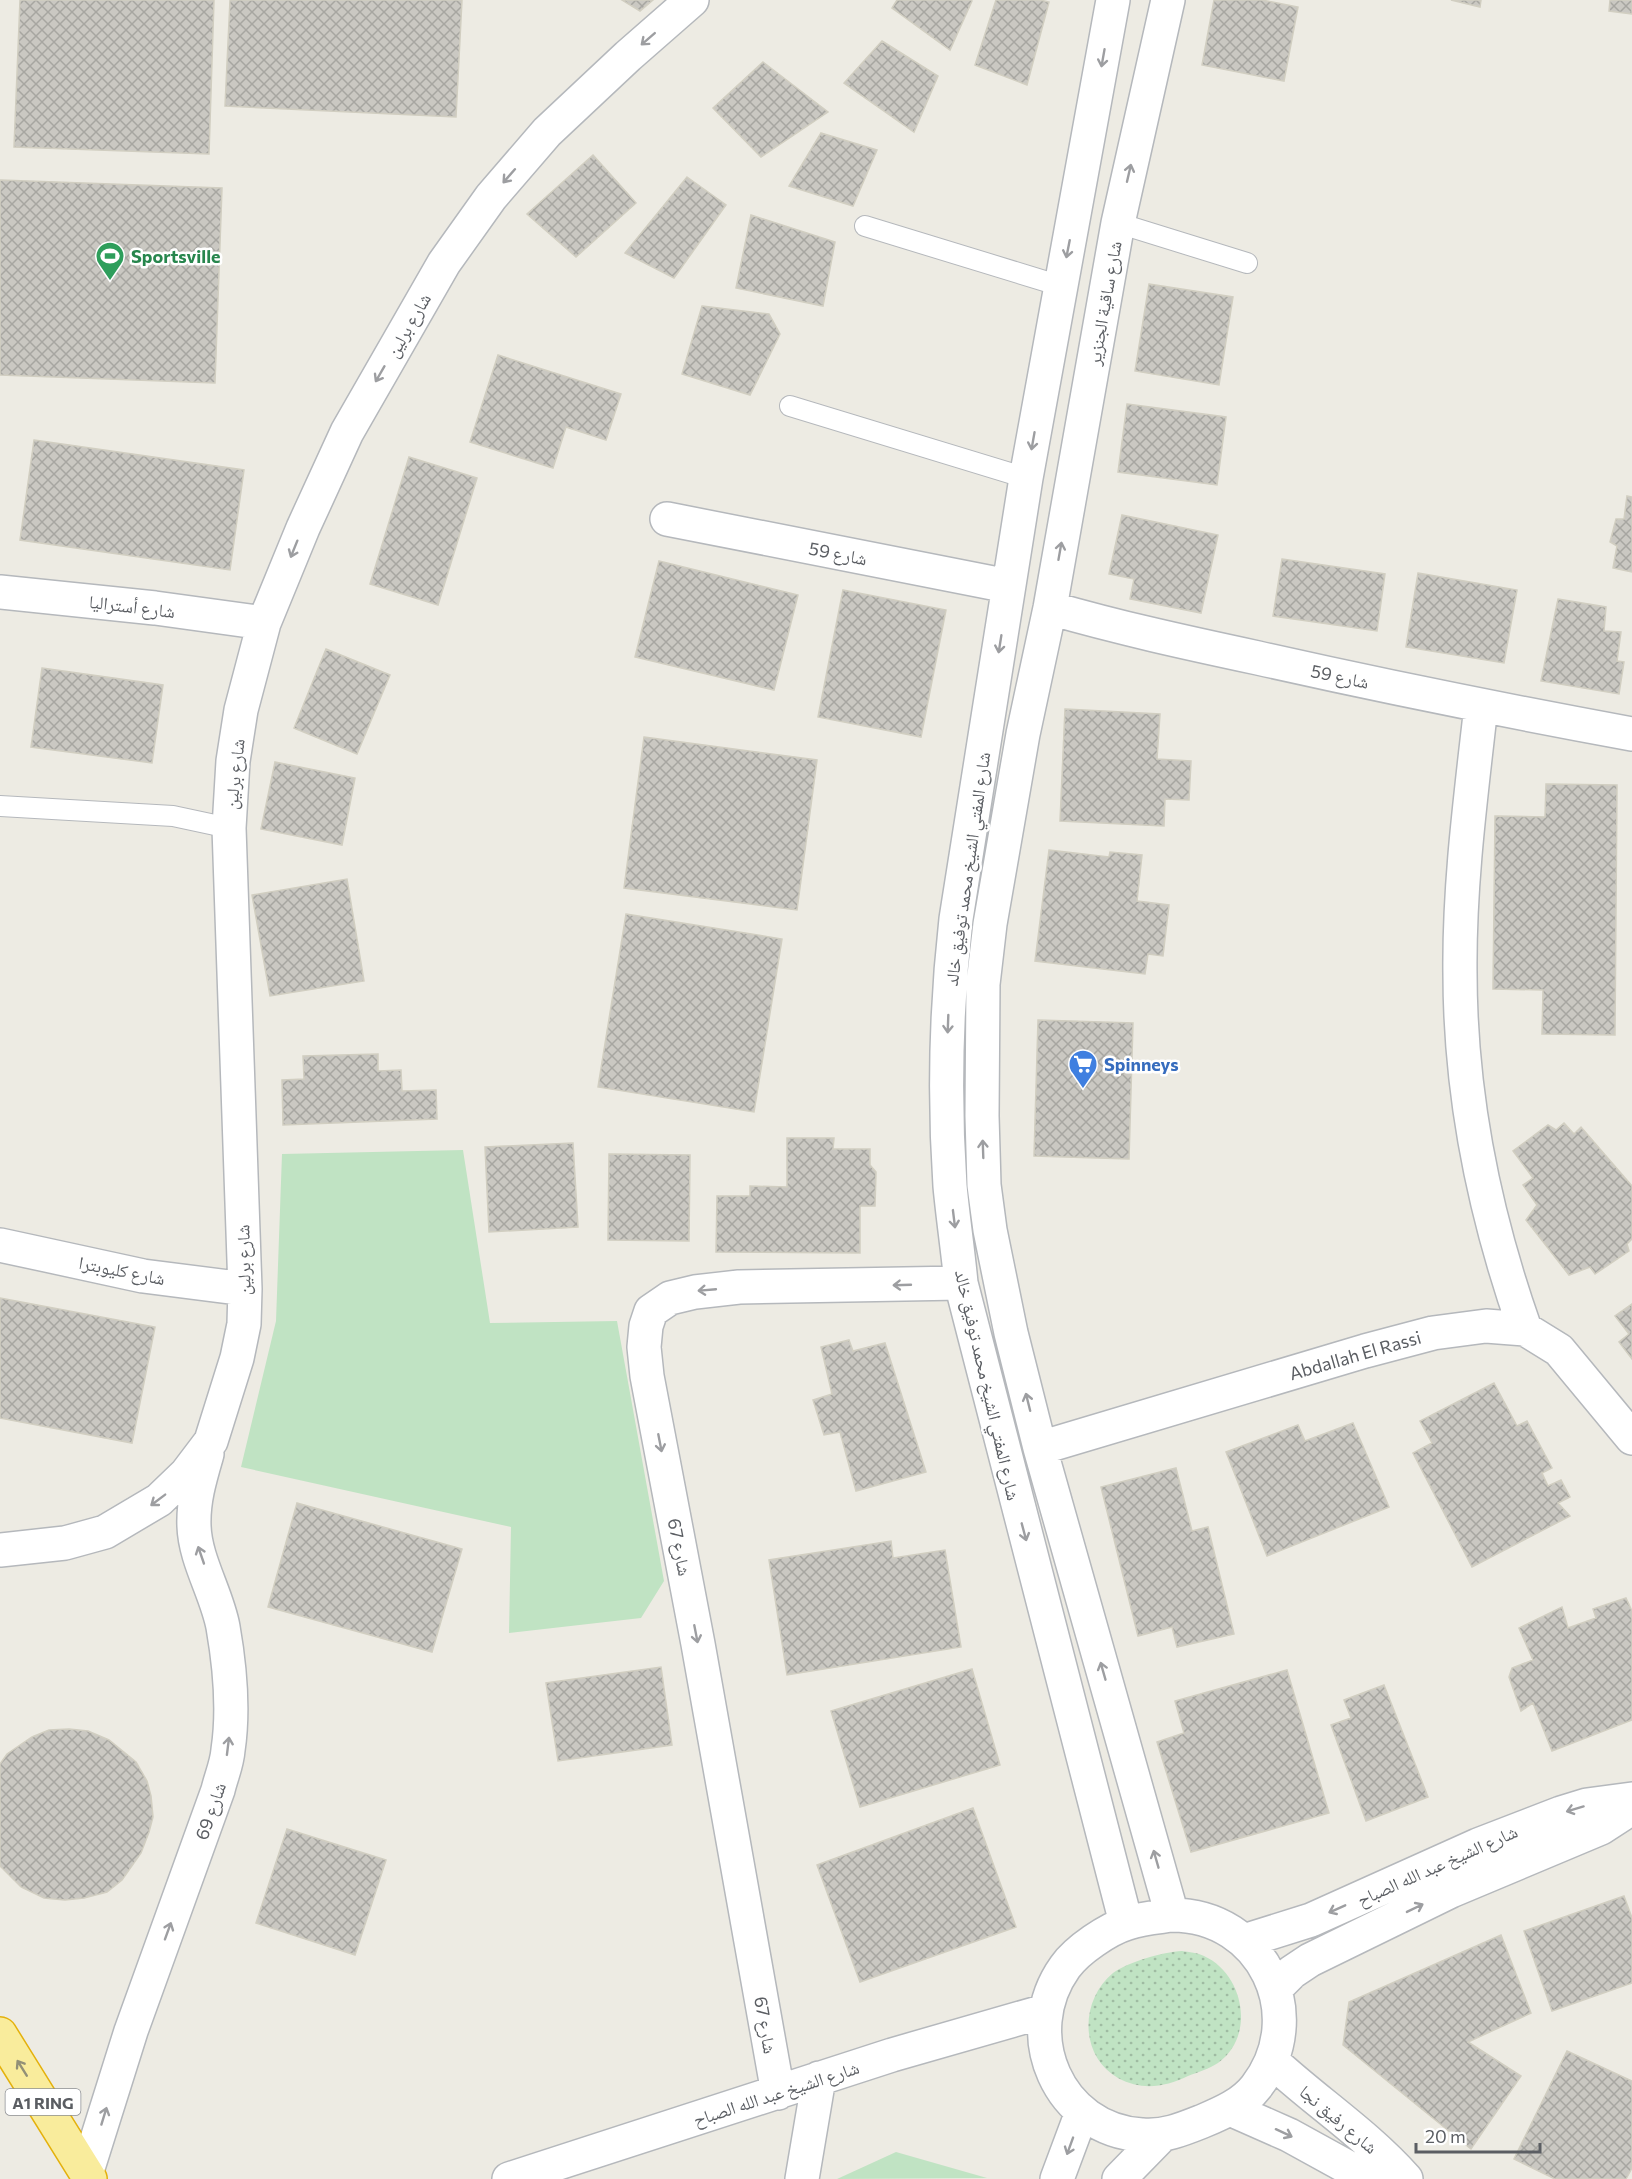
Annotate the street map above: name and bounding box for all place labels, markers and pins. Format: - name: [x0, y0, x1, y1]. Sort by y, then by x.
- sports icon: Sportsville: [94, 240, 126, 282]
- place label: Sportsville: [131, 245, 221, 267]
- supermarket icon: Spinneys: [1067, 1048, 1099, 1090]
- place label: Spinneys: [1104, 1053, 1179, 1075]

